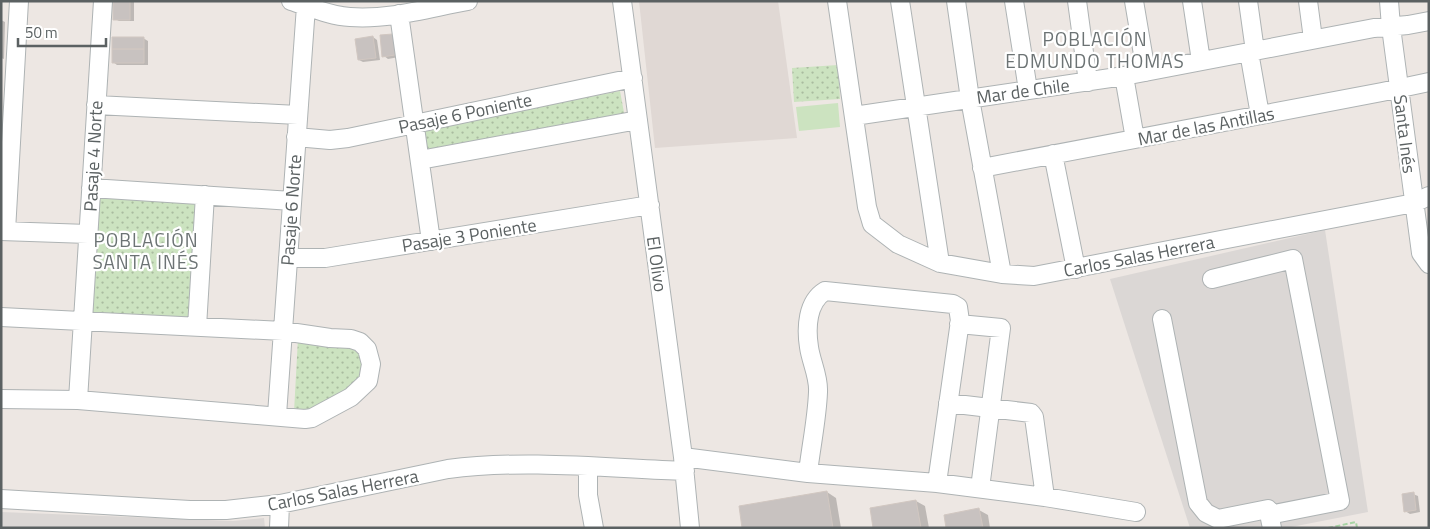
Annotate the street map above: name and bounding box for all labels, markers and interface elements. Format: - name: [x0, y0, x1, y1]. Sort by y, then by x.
- scale bar: [18, 15, 105, 47]
- text: 50 m: [25, 21, 58, 44]
- district label: POBLACIÓN EDMUNDO THOMAS: [1005, 24, 1185, 75]
- street label: Mar de Chile: [975, 71, 1071, 111]
- street label: Pasaje 6 Poniente: [396, 86, 534, 140]
- street label: Santa Inés: [1387, 93, 1423, 175]
- street label: Pasaje 4 Norte: [77, 100, 109, 212]
- street label: Mar de las Antillas: [1135, 100, 1277, 152]
- street label: Pasaje 6 Norte: [274, 154, 308, 266]
- street label: Pasaje 3 Poniente: [400, 211, 538, 259]
- district label: POBLACIÓN SANTA INÉS: [92, 225, 200, 276]
- street label: Carlos Salas Herrera: [1061, 228, 1217, 284]
- street label: El Olivo: [640, 234, 674, 294]
- street label: Carlos Salas Herrera: [265, 462, 421, 518]

